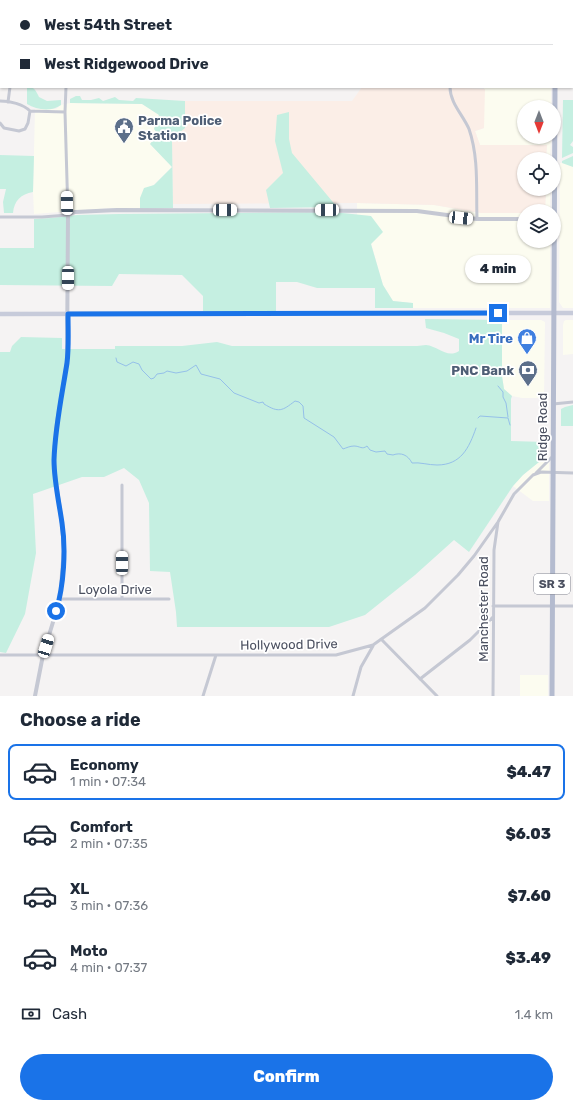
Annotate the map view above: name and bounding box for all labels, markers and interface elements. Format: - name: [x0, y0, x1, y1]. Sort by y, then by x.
- text: West 54th Street: [44, 16, 172, 34]
- text: West Ridgewood Drive: [44, 55, 209, 73]
- north arrow: [517, 100, 561, 144]
- map controls: [517, 100, 561, 248]
- place label: Parma Police Station: [138, 113, 222, 143]
- public building icon: Parma Police Station: [113, 116, 135, 144]
- button: locate: [517, 152, 561, 196]
- car: [61, 191, 73, 215]
- car: [213, 204, 237, 216]
- car: [315, 204, 339, 216]
- button: layers: [517, 204, 561, 248]
- car: [448, 211, 474, 225]
- callout: 4 min: [465, 255, 531, 283]
- text: 4 min: [480, 261, 516, 276]
- car: [62, 266, 74, 290]
- route end: [489, 304, 507, 322]
- shop icon: Mr Tire: [516, 327, 538, 355]
- place label: Mr Tire: [469, 331, 513, 346]
- bank icon: PNC Bank: [517, 359, 539, 387]
- place label: PNC Bank: [451, 363, 514, 378]
- street label: Ridge Road: [535, 393, 551, 461]
- car: [116, 551, 128, 575]
- street label: Manchester Road: [476, 556, 491, 662]
- road number: SR 3: [534, 574, 570, 594]
- street label: Loyola Drive: [78, 582, 152, 597]
- route start: [47, 602, 65, 620]
- car: [37, 633, 55, 659]
- street label: Hollywood Drive: [240, 636, 338, 653]
- text: Choose a ride: [20, 709, 141, 731]
- icon: car: [22, 754, 58, 790]
- text: Economy: [70, 756, 139, 774]
- text: $4.47: [506, 763, 551, 781]
- text: 1 min · 07:34: [70, 774, 146, 789]
- icon: car: [22, 816, 58, 852]
- text: Comfort: [70, 818, 133, 836]
- text: $6.03: [505, 825, 551, 843]
- text: 2 min · 07:35: [70, 836, 148, 851]
- icon: car: [22, 878, 58, 914]
- text: XL: [70, 880, 89, 898]
- text: $7.60: [508, 887, 551, 905]
- text: 3 min · 07:36: [70, 898, 148, 913]
- icon: car: [22, 940, 58, 976]
- text: Moto: [70, 942, 108, 960]
- text: $3.49: [505, 949, 551, 967]
- text: 4 min · 07:37: [70, 960, 147, 975]
- icon: cash: [20, 1003, 42, 1025]
- text: Cash: [52, 1005, 87, 1023]
- text: 1.4 km: [515, 1007, 553, 1022]
- button: Confirm: [20, 1054, 553, 1100]

